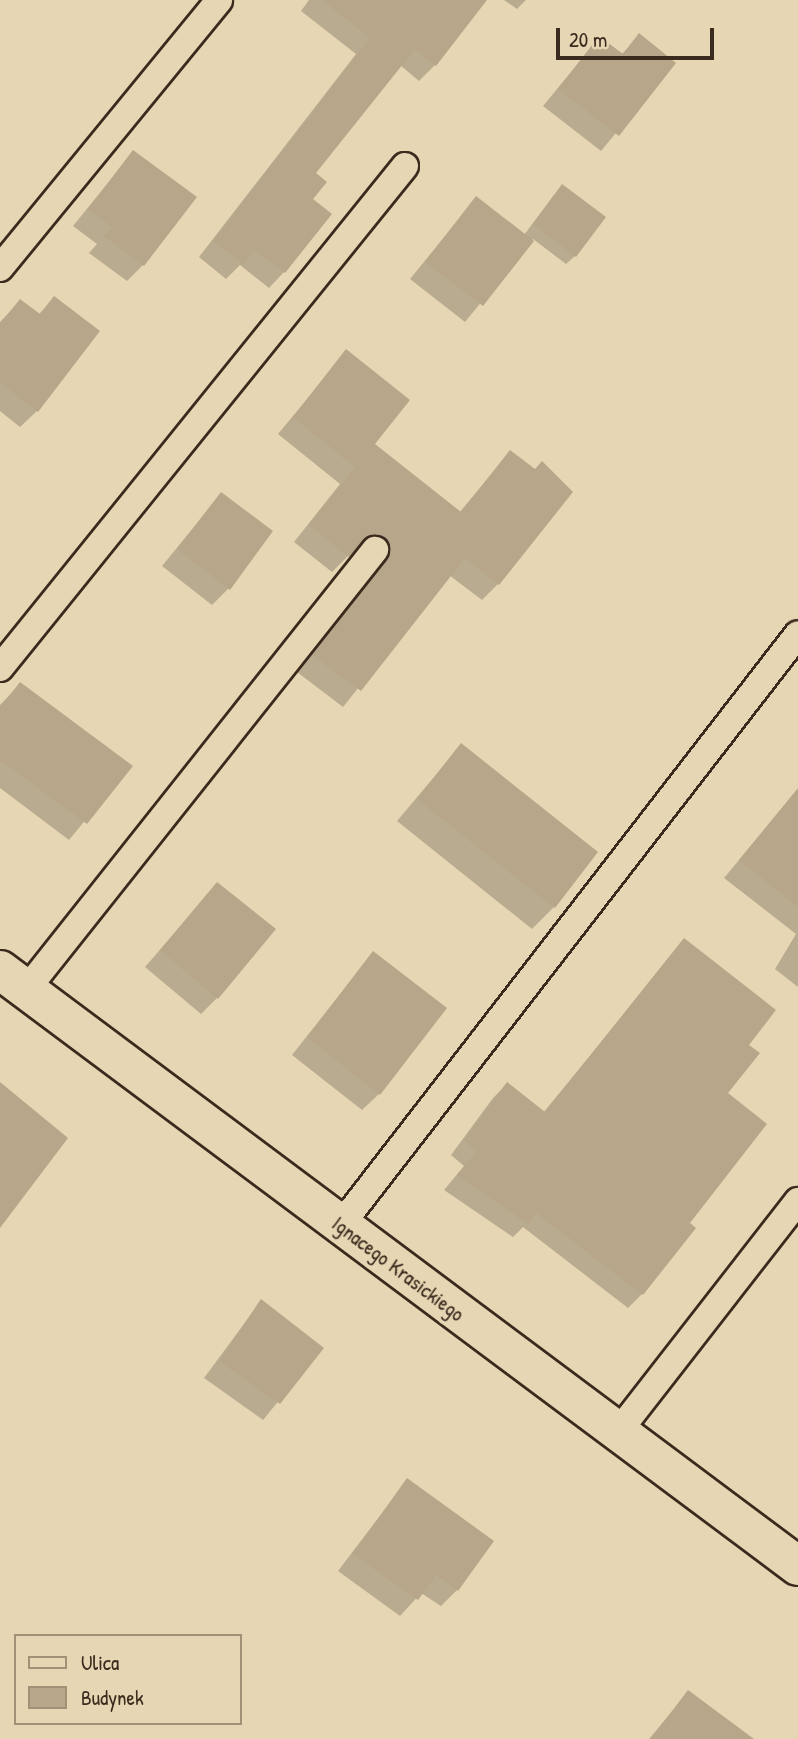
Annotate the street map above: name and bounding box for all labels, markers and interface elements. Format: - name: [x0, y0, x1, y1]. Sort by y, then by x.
- scale bar: [560, 14, 718, 58]
- text: 20 m: [569, 25, 607, 54]
- street label: Ignacego Krasickiego: [327, 1211, 469, 1327]
- legend: [14, 1634, 242, 1725]
- text: Ulica: [81, 1648, 119, 1677]
- text: Budynek: [81, 1683, 144, 1712]

